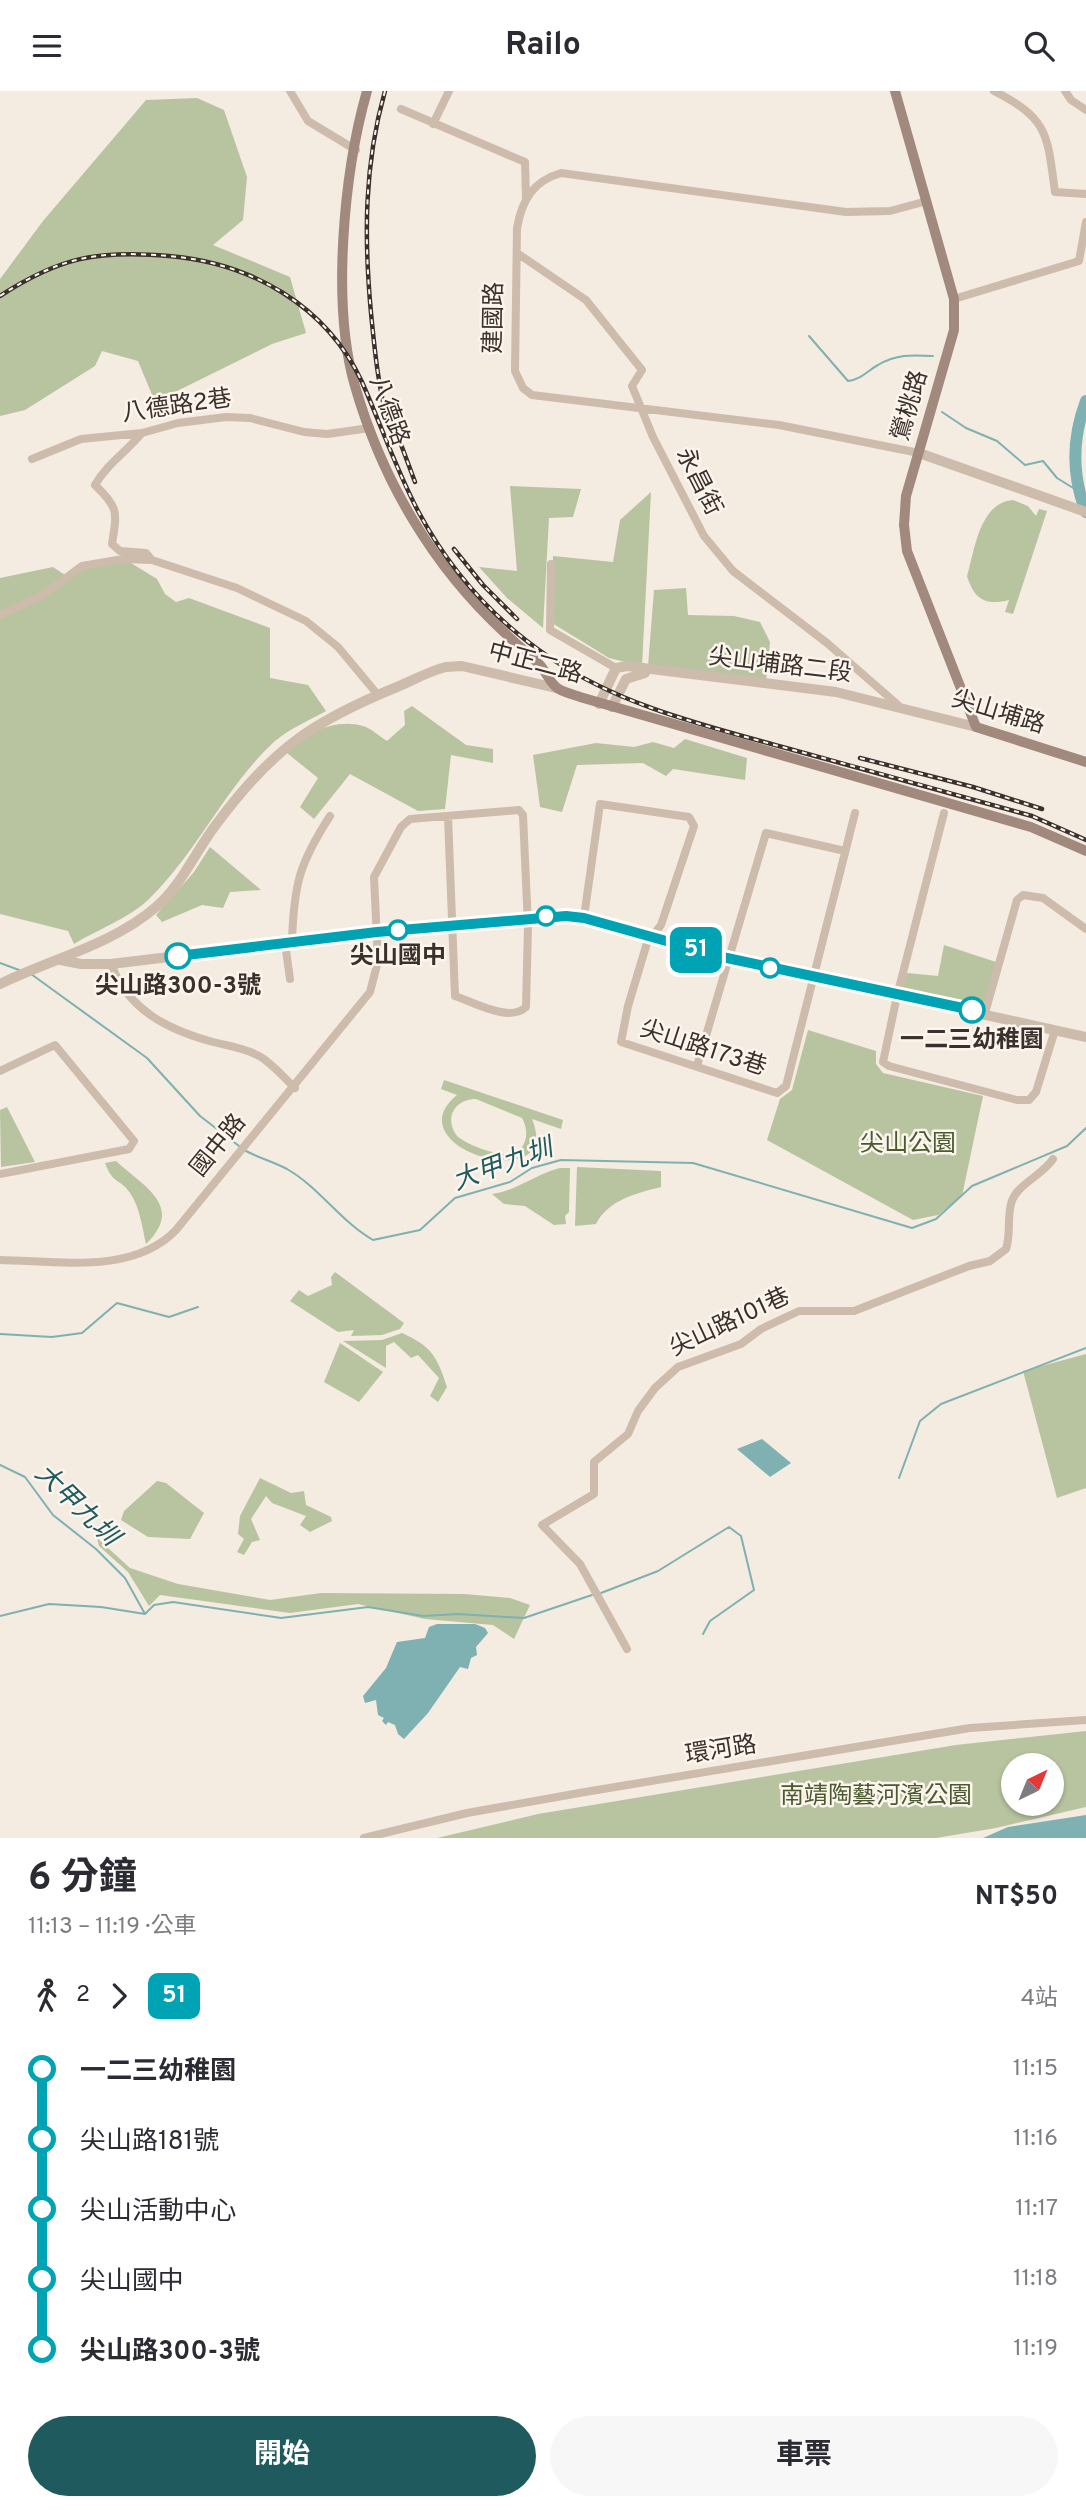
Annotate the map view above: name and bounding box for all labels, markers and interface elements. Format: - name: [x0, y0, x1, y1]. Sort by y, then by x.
- text: Railo: [505, 26, 581, 66]
- icon: menu: [28, 27, 66, 65]
- icon: search: [1020, 27, 1058, 65]
- street label: 建國路: [479, 282, 511, 354]
- street label: 鶯桃路: [887, 367, 935, 445]
- street label: 八德路: [362, 372, 414, 450]
- street label: 八德路2巷: [120, 384, 234, 430]
- street label: 永昌街: [668, 443, 728, 521]
- street label: 中正二路: [485, 637, 585, 691]
- street label: 尖山埔路二段: [707, 642, 853, 690]
- street label: 尖山埔路: [948, 685, 1048, 741]
- unlabelled marker: [536, 906, 556, 926]
- marker: 尖山國中: [388, 920, 408, 940]
- line badge: 51: [664, 927, 728, 973]
- text: 51: [684, 935, 708, 965]
- place label: 尖山國中: [350, 942, 446, 972]
- marker: 尖山路300-3號: [165, 943, 191, 969]
- unlabelled marker: [760, 958, 780, 978]
- place label: 尖山路300-3號: [95, 972, 261, 1002]
- marker: 一二三幼稚園: [959, 997, 985, 1023]
- street label: 尖山路173巷: [636, 1014, 770, 1084]
- place label: 一二三幼稚園: [900, 1026, 1044, 1056]
- street label: 國中路: [185, 1109, 253, 1183]
- park label: 尖山公園: [860, 1130, 956, 1160]
- water label: 大甲九圳: [448, 1131, 561, 1199]
- street label: 尖山路101巷: [665, 1282, 795, 1364]
- water label: 大甲九圳: [27, 1458, 128, 1557]
- street label: 環河路: [683, 1731, 759, 1771]
- north arrow: [1001, 1753, 1064, 1817]
- map controls: [1001, 1753, 1064, 1816]
- park label: 南靖陶藝河濱公園: [780, 1782, 972, 1812]
- text: 6 分鐘: [28, 1855, 137, 1904]
- text: NT$50: [975, 1881, 1058, 1914]
- text: 11:13 – 11:19 · 公車: [28, 1913, 197, 1942]
- icon: walk: [28, 1977, 66, 2015]
- icon: forward: [100, 1977, 138, 2015]
- text: 2: [76, 1981, 90, 2010]
- text: 51: [162, 1981, 186, 2011]
- text: 4站: [1021, 1985, 1058, 2014]
- text: 11:15: [1013, 2055, 1058, 2084]
- text: 一二三幼稚園: [80, 2056, 236, 2089]
- text: 11:16: [1013, 2125, 1058, 2154]
- text: 尖山路181號: [80, 2126, 219, 2159]
- text: 11:17: [1015, 2195, 1058, 2224]
- text: 尖山活動中心: [80, 2196, 236, 2229]
- text: 11:18: [1013, 2265, 1058, 2294]
- text: 尖山國中: [80, 2266, 184, 2299]
- text: 11:19: [1013, 2335, 1058, 2364]
- text: 尖山路300-3號: [80, 2336, 260, 2369]
- button: 開始: [28, 2416, 536, 2496]
- button: 車票: [550, 2416, 1058, 2496]

